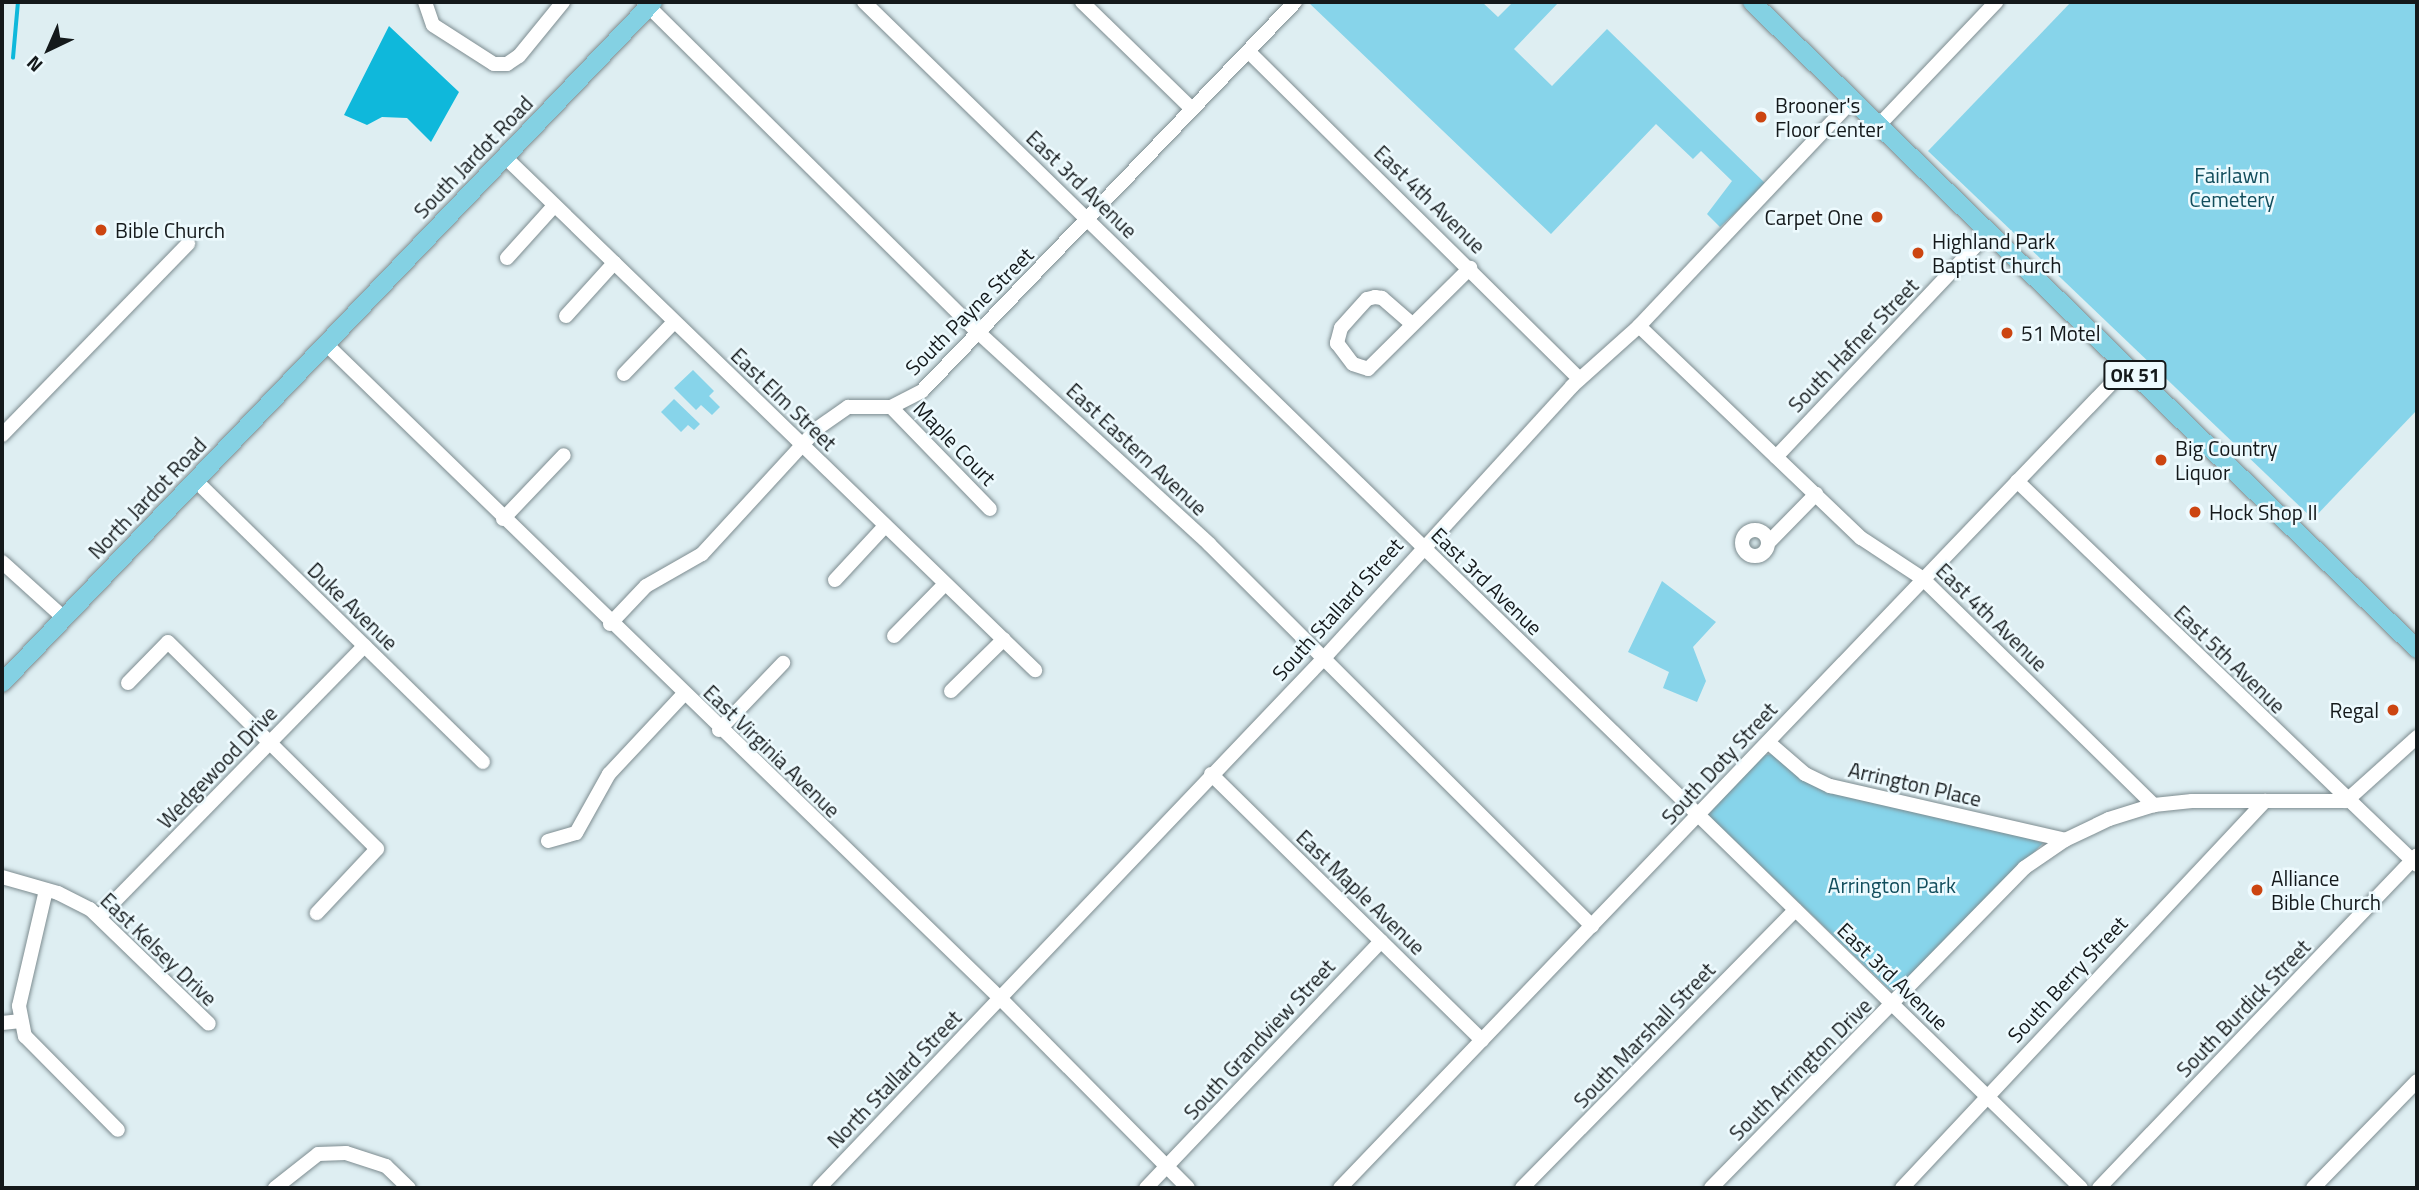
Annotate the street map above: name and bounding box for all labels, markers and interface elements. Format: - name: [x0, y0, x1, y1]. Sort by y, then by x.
- north arrow: [14, 14, 84, 84]
- text: N: [19, 49, 49, 79]
- street label: South Jardot Road: [408, 91, 538, 223]
- place label: Brooner's Floor Center: [1775, 92, 1883, 142]
- marker: Brooner's Floor Center: [1753, 109, 1769, 125]
- street label: East 3rd Avenue: [1021, 125, 1143, 243]
- street label: East 4th Avenue: [1369, 140, 1491, 258]
- park label: Fairlawn Cemetery: [2189, 162, 2275, 212]
- place label: Carpet One: [1764, 204, 1863, 230]
- marker: Carpet One: [1869, 209, 1885, 225]
- place label: Bible Church: [115, 217, 225, 243]
- marker: Bible Church: [93, 222, 109, 238]
- place label: Highland Park Baptist Church: [1932, 228, 2062, 278]
- street label: South Payne Street: [900, 242, 1038, 380]
- marker: Highland Park Baptist Church: [1910, 245, 1926, 261]
- street label: South Hafner Street: [1783, 273, 1923, 417]
- place label: 51 Motel: [2021, 320, 2101, 346]
- marker: 51 Motel: [1999, 325, 2015, 341]
- street label: East Elm Street: [726, 342, 842, 456]
- road number: OK 51: [2102, 360, 2168, 390]
- street label: East Eastern Avenue: [1062, 378, 1212, 520]
- street label: Maple Court: [909, 396, 1001, 490]
- street label: North Jardot Road: [83, 432, 211, 564]
- place label: Big Country Liquor: [2175, 435, 2277, 485]
- marker: Big Country Liquor: [2153, 452, 2169, 468]
- place label: Hock Shop II: [2209, 499, 2318, 525]
- marker: Hock Shop II: [2187, 504, 2203, 520]
- street label: East 3rd Avenue: [1426, 522, 1548, 640]
- street label: South Stallard Street: [1266, 533, 1408, 685]
- street label: Duke Avenue: [303, 557, 403, 655]
- street label: East 4th Avenue: [1931, 558, 2053, 676]
- street label: East 5th Avenue: [2169, 600, 2291, 718]
- street label: East Virginia Avenue: [699, 679, 845, 823]
- street label: South Doty Street: [1656, 697, 1782, 829]
- place label: Regal: [2329, 697, 2379, 723]
- street label: Wedgewood Drive: [152, 700, 282, 834]
- marker: Regal: [2385, 702, 2401, 718]
- street label: Arrington Place: [1846, 756, 1984, 812]
- street label: East Maple Avenue: [1292, 824, 1430, 960]
- place label: Alliance Bible Church: [2271, 865, 2381, 915]
- park label: Arrington Park: [1828, 872, 1956, 898]
- marker: Alliance Bible Church: [2249, 882, 2265, 898]
- street label: East Kelsey Drive: [96, 887, 222, 1011]
- street label: South Berry Street: [2002, 910, 2132, 1048]
- street label: East 3rd Avenue: [1832, 917, 1954, 1035]
- street label: South Burdick Street: [2171, 934, 2315, 1082]
- street label: South Grandview Street: [1178, 954, 1340, 1124]
- street label: South Marshall Street: [1568, 957, 1720, 1113]
- street label: South Arrington Drive: [1724, 993, 1876, 1145]
- street label: North Stallard Street: [822, 1005, 966, 1153]

